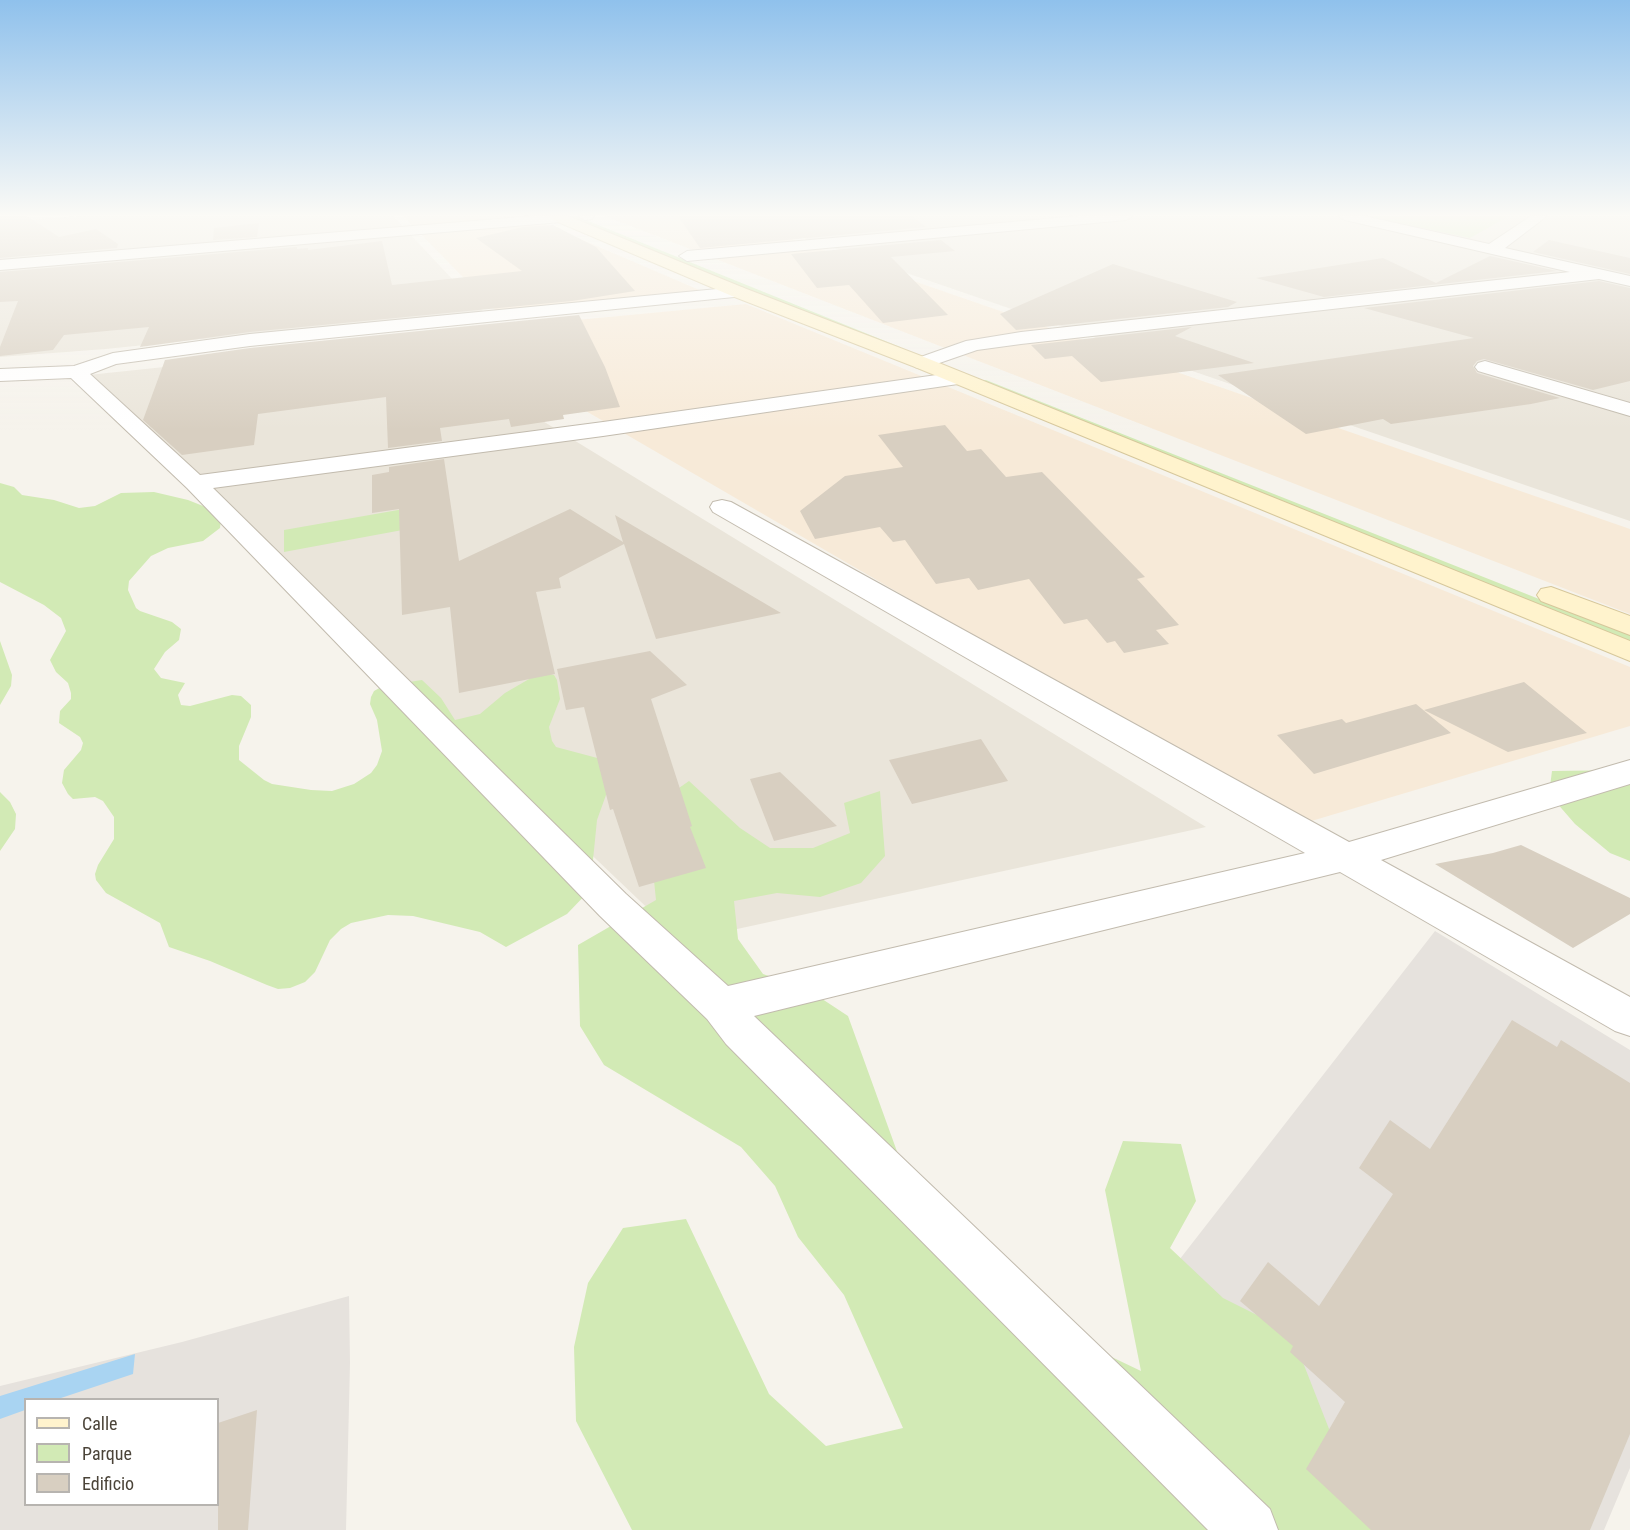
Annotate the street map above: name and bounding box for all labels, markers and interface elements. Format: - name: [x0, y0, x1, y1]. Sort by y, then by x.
- legend: [24, 1398, 219, 1506]
- text: Calle: [82, 1413, 118, 1434]
- text: Parque: [82, 1443, 132, 1464]
- text: Edificio: [82, 1473, 134, 1494]

